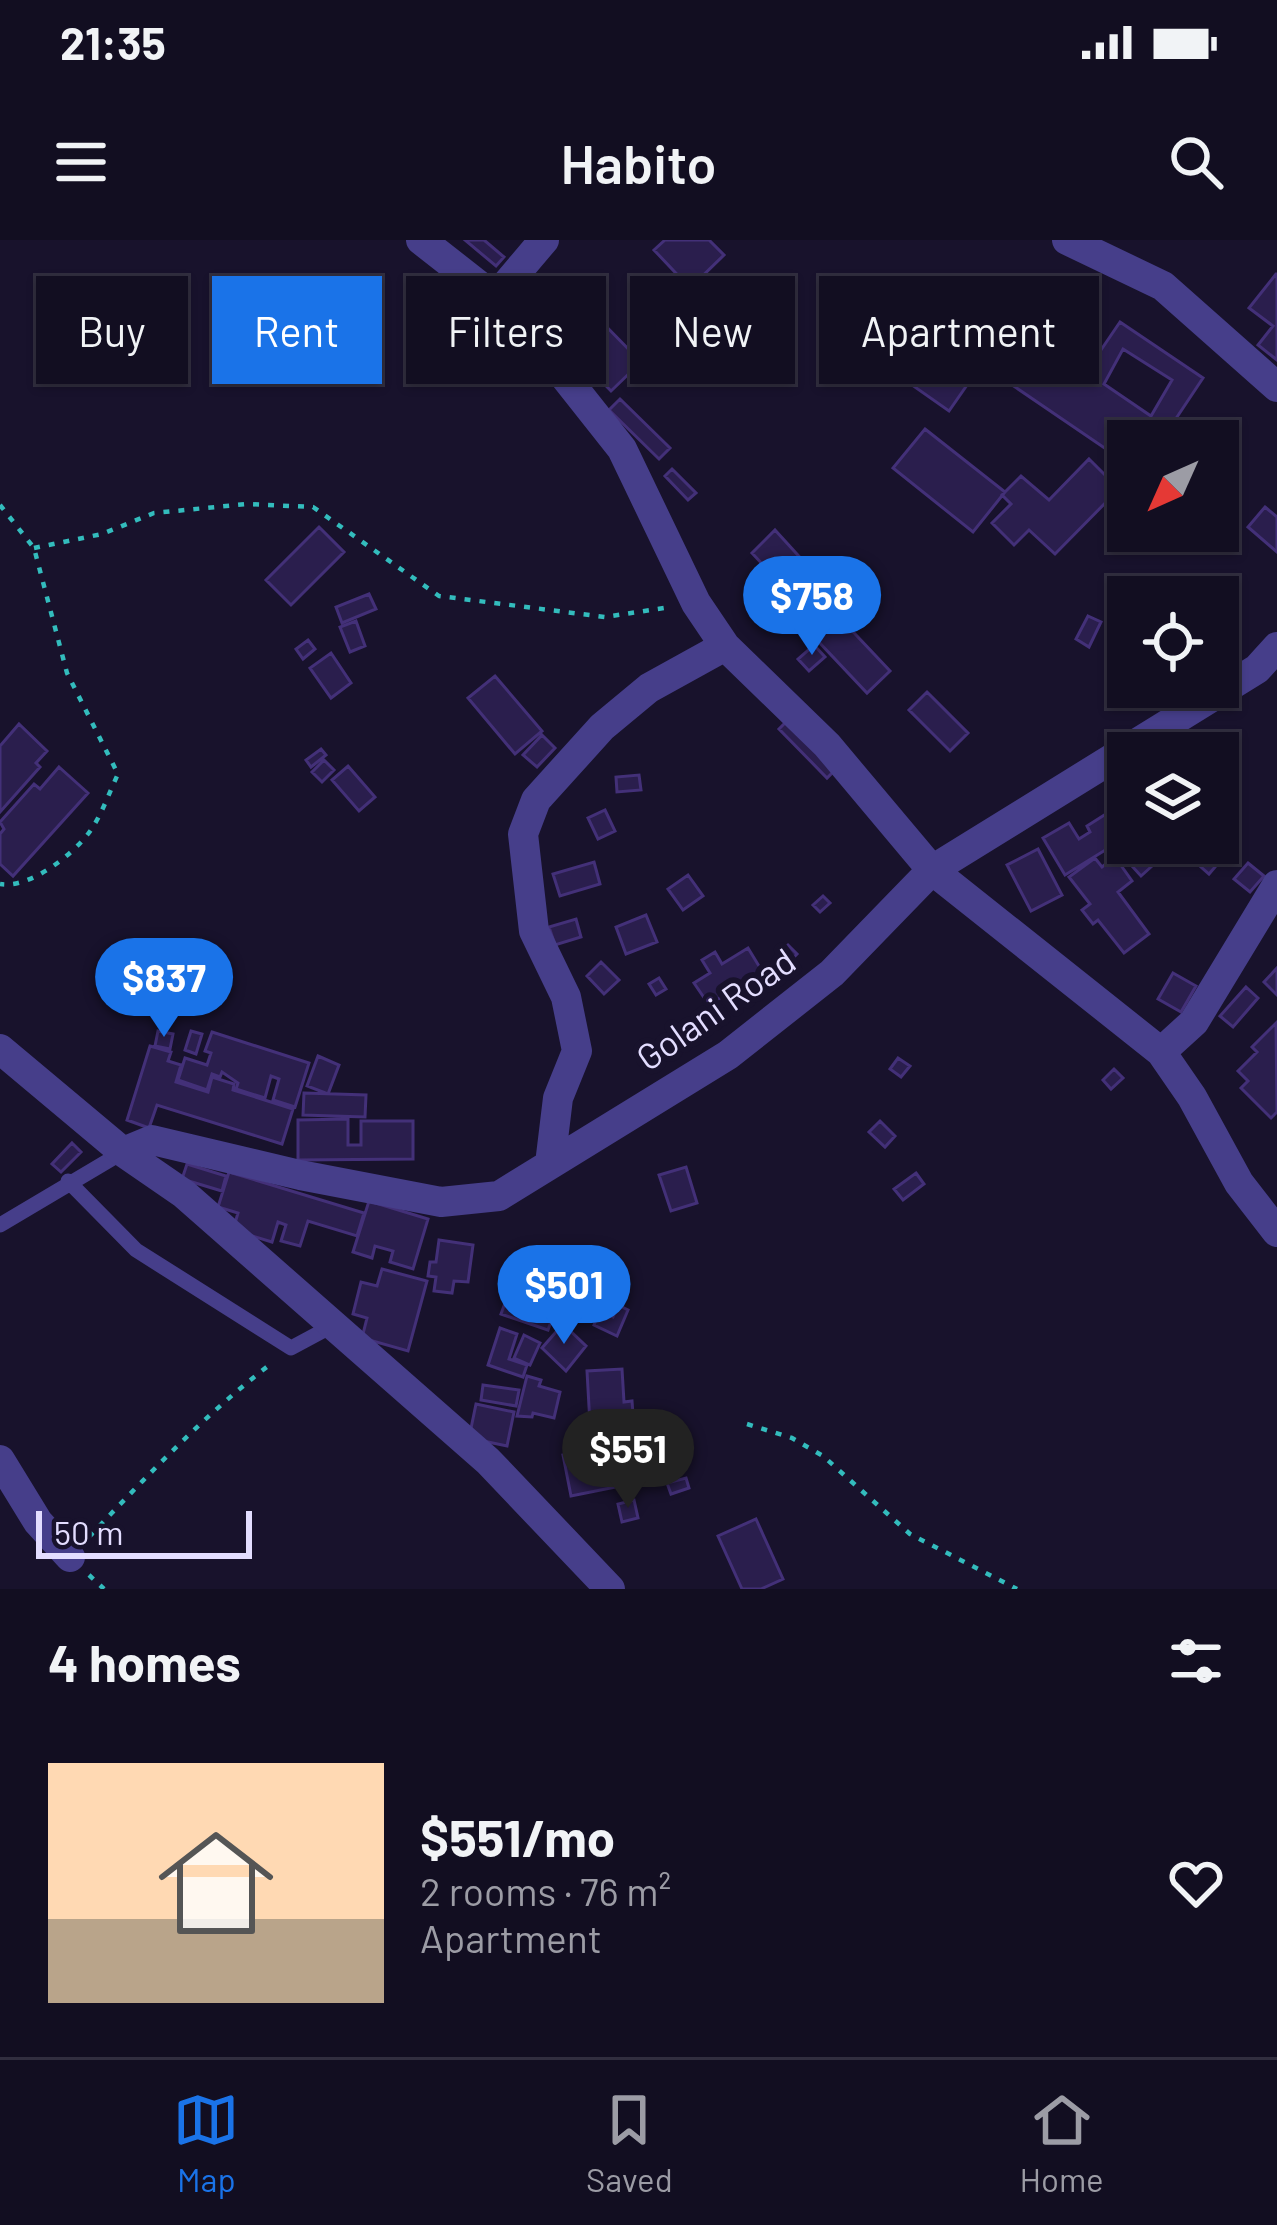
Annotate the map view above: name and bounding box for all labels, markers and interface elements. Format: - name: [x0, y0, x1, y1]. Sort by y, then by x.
- text: 21:35: [60, 15, 166, 69]
- icon: menu: [48, 129, 114, 195]
- icon: search: [1163, 129, 1229, 195]
- text: Habito: [560, 130, 717, 195]
- chip: Buy: [36, 276, 188, 384]
- chip: Rent: [212, 276, 382, 384]
- chip: Filters: [406, 276, 606, 384]
- chip: New: [630, 276, 795, 384]
- chip: Apartment: [819, 276, 1099, 384]
- north arrow: [1107, 420, 1239, 552]
- map controls: [1107, 420, 1239, 864]
- pin: $758: [741, 556, 883, 658]
- text: $758: [770, 571, 854, 618]
- button: locate: [1107, 576, 1239, 708]
- button: layers: [1107, 732, 1239, 864]
- pin: $837: [93, 938, 235, 1040]
- street label: Golani Road: [627, 938, 803, 1078]
- text: $837: [122, 953, 206, 1000]
- pin: $501: [493, 1245, 635, 1347]
- text: $501: [525, 1260, 603, 1307]
- pin: $551: [557, 1409, 699, 1511]
- text: $551: [589, 1424, 667, 1471]
- scale bar: [36, 1505, 252, 1558]
- text: 50 m: [54, 1512, 124, 1552]
- icon: filters: [1163, 1628, 1229, 1694]
- text: 4 homes: [48, 1631, 241, 1692]
- text: $551/mo: [420, 1806, 615, 1867]
- icon: home: [144, 1811, 288, 1955]
- icon: heart: [1163, 1850, 1229, 1916]
- text: 2 rooms · 76 m²: [420, 1867, 671, 1914]
- text: Apartment: [420, 1914, 602, 1961]
- tab: Map: [173, 2087, 239, 2199]
- tab: Saved: [586, 2087, 673, 2199]
- tab: Home: [1019, 2087, 1104, 2199]

